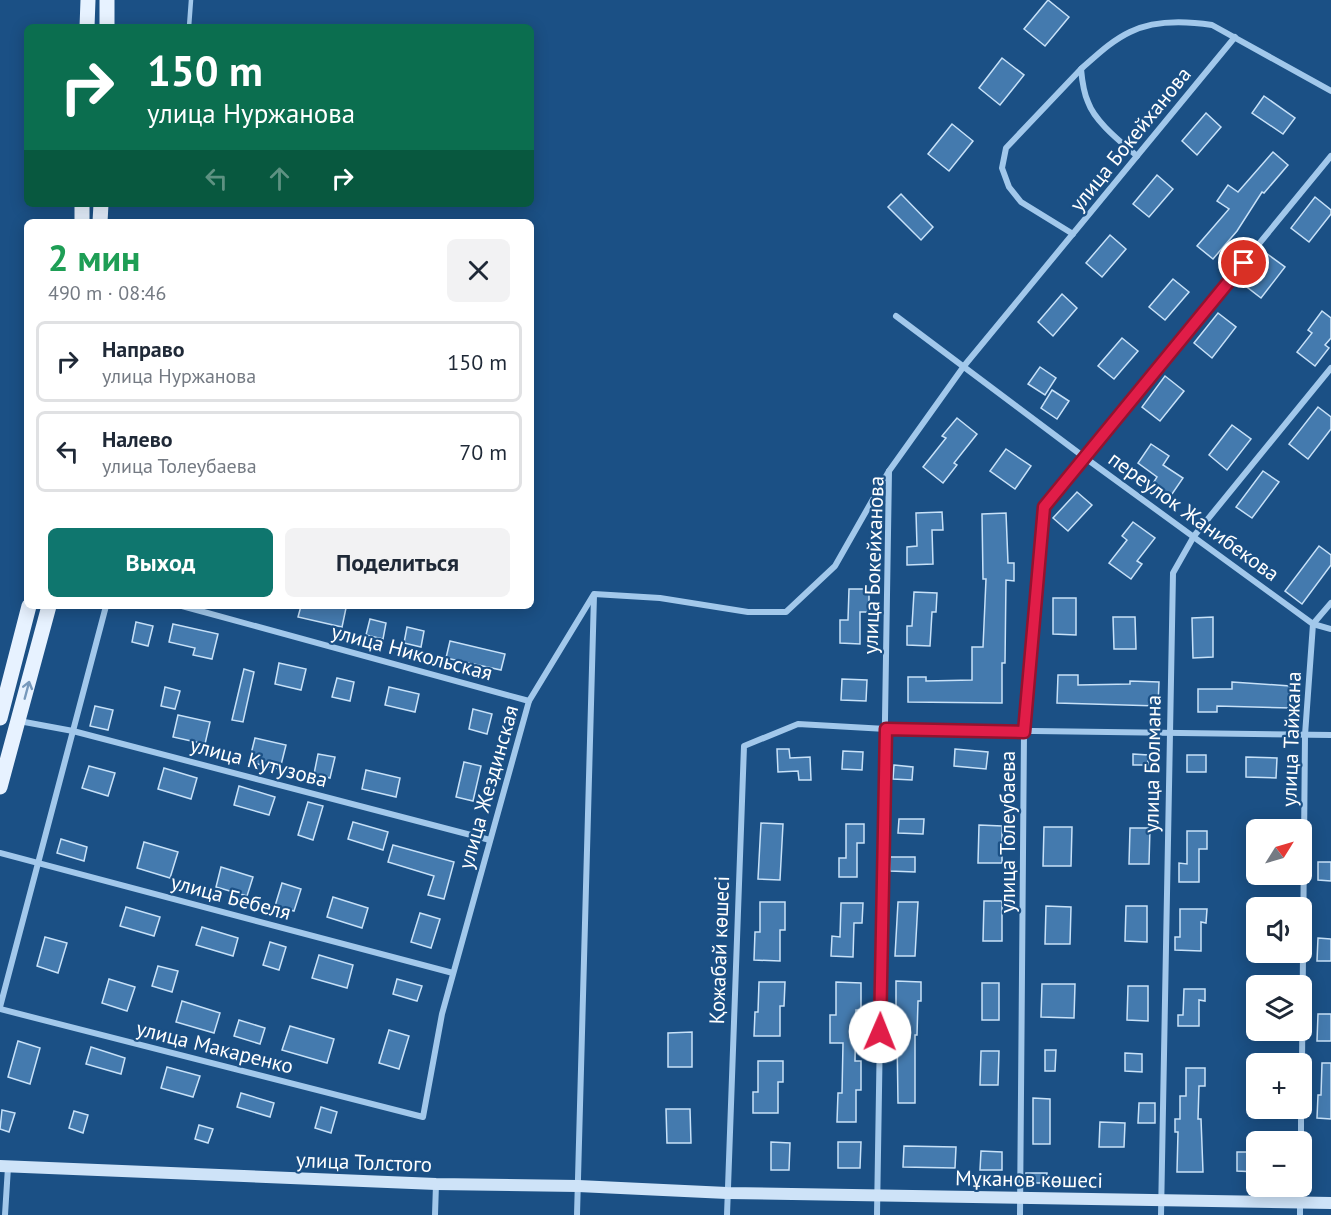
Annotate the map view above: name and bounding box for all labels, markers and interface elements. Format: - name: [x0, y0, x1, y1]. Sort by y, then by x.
- text: 150 m: [147, 43, 263, 98]
- icon: right: [48, 48, 126, 126]
- street label: улица Бокейханова: [1063, 61, 1197, 217]
- text: улица Нуржанова: [147, 96, 355, 130]
- icon: left: [200, 162, 233, 195]
- icon: ahead: [263, 162, 296, 195]
- icon: right: [326, 162, 359, 195]
- text: 2 мин: [48, 234, 140, 281]
- pin: [1218, 237, 1269, 288]
- button: close: [447, 239, 510, 302]
- icon: arrive: [1227, 246, 1260, 279]
- text: 490 m · 08:46: [48, 280, 166, 306]
- text: Направо: [102, 335, 185, 363]
- icon: right: [51, 345, 84, 378]
- text: 150 m: [447, 348, 507, 376]
- text: улица Нуржанова: [102, 363, 256, 389]
- text: Налево: [102, 425, 173, 453]
- icon: left: [51, 435, 84, 468]
- text: 70 m: [459, 438, 507, 466]
- street label: переулок Жанибекова: [1103, 445, 1285, 587]
- text: улица Толеубаева: [102, 453, 257, 479]
- street label: улица Бокейханова: [856, 475, 890, 655]
- button: Выход: [48, 528, 273, 597]
- button: Поделиться: [285, 528, 510, 597]
- street label: улица Никольская: [329, 618, 495, 686]
- street label: улица Тайжана: [1275, 671, 1307, 807]
- one-way arrow: [21, 681, 33, 700]
- street label: улица Болмана: [1137, 695, 1167, 833]
- street label: улица Жездинская: [452, 702, 524, 872]
- street label: улица Кутузова: [187, 731, 331, 793]
- street label: улица Толеубаева: [994, 751, 1021, 913]
- north arrow: [1246, 819, 1312, 885]
- map controls: [1246, 819, 1312, 1197]
- street label: улица Бебеля: [168, 868, 294, 926]
- street label: Қожабай көшесі: [703, 875, 735, 1025]
- button: sound: [1246, 897, 1312, 963]
- button: layers: [1246, 975, 1312, 1041]
- position arrow: [848, 1000, 912, 1064]
- street label: улица Макаренко: [134, 1014, 296, 1080]
- button: +: [1246, 1053, 1312, 1119]
- button: −: [1246, 1131, 1312, 1197]
- street label: улица Толстого: [295, 1146, 433, 1178]
- street label: Мұканов көшесі: [955, 1164, 1103, 1194]

